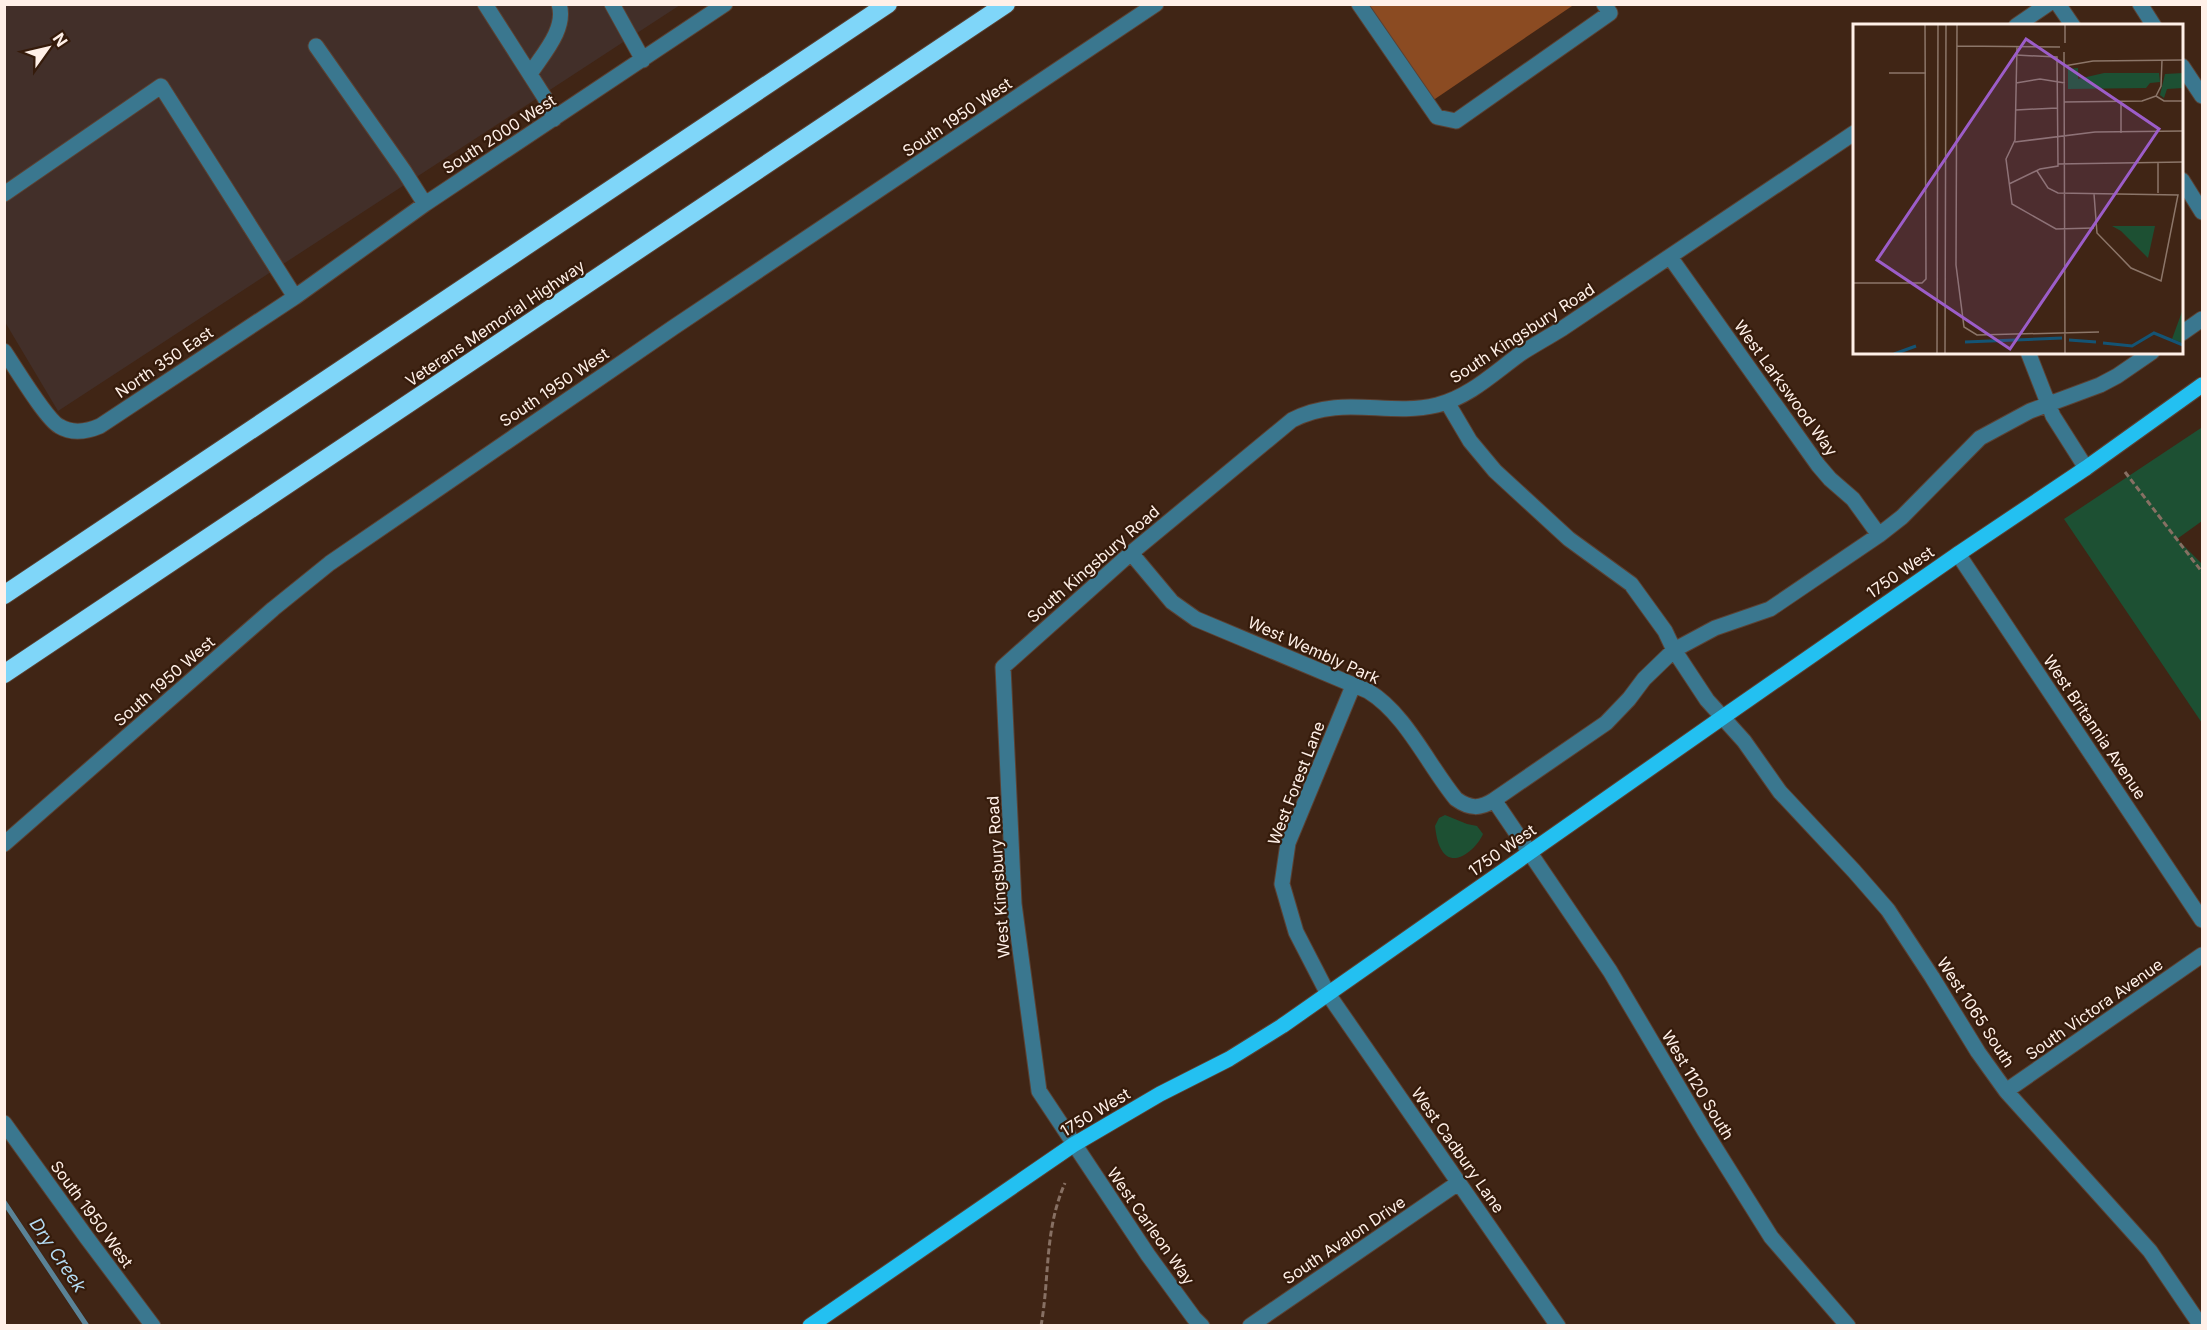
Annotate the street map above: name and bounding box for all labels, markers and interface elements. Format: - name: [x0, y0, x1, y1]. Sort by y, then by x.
- north arrow: [18, 18, 78, 78]
- inset map: [1853, 24, 2183, 354]
- text: N: [49, 29, 72, 50]
- street label: South 1950 West: [899, 73, 1015, 161]
- street label: South 2000 West: [439, 90, 559, 178]
- street label: Veterans Memorial Highway: [401, 255, 589, 391]
- street label: South Kingsbury Road: [1446, 279, 1598, 387]
- street label: West Larkswood Way: [1730, 316, 1842, 460]
- street label: North 350 East: [111, 322, 217, 402]
- street label: South 1950 West: [496, 343, 612, 431]
- street label: South Kingsbury Road: [1023, 501, 1163, 627]
- street label: 1750 West: [1862, 542, 1938, 602]
- street label: West Wembly Park: [1245, 612, 1383, 688]
- street label: South 1950 West: [109, 632, 219, 730]
- street label: West Britannia Avenue: [2039, 651, 2151, 803]
- street label: West Forest Lane: [1263, 718, 1329, 848]
- street label: West Kingsbury Road: [982, 795, 1014, 959]
- street label: 1750 West: [1464, 820, 1540, 880]
- street label: West 1065 South: [1933, 953, 2019, 1071]
- street label: South Victora Avenue: [2022, 954, 2166, 1064]
- street label: West 1120 South: [1658, 1027, 1738, 1143]
- street label: 1750 West: [1057, 1083, 1133, 1141]
- street label: West Cadbury Lane: [1407, 1083, 1509, 1217]
- street label: South 1950 West: [47, 1157, 137, 1271]
- street label: West Carleon Way: [1103, 1163, 1199, 1289]
- street label: South Avalon Drive: [1279, 1192, 1409, 1288]
- water label: Dry Creek: [25, 1214, 91, 1297]

